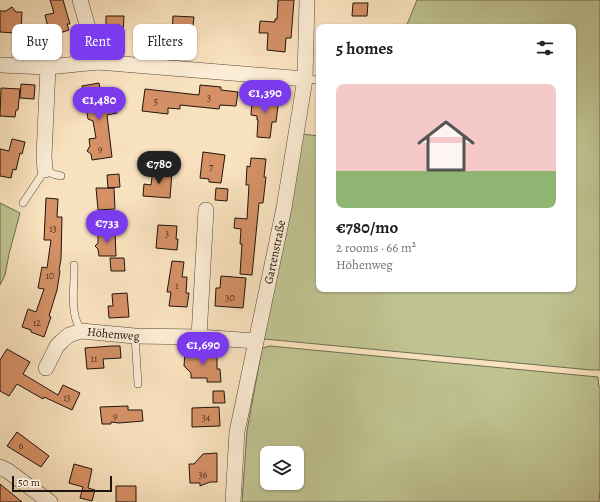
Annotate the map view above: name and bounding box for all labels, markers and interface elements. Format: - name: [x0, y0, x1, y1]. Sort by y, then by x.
- chip: Buy: [12, 24, 62, 60]
- chip: Rent: [70, 24, 125, 60]
- chip: Filters: [133, 24, 197, 60]
- text: 5 homes: [336, 37, 393, 60]
- icon: filters: [534, 37, 556, 59]
- pin: €1,390: [232, 80, 298, 114]
- text: €1,390: [248, 84, 282, 101]
- pin: €1,480: [66, 87, 132, 121]
- text: €1,480: [82, 91, 116, 108]
- house number: 3: [207, 91, 211, 104]
- house number: 5: [154, 95, 158, 108]
- icon: home: [410, 110, 482, 182]
- house number: 9: [98, 142, 103, 155]
- pin: €780: [135, 151, 183, 185]
- text: €780: [146, 155, 172, 172]
- house number: 7: [209, 160, 214, 173]
- pin: €733: [83, 210, 131, 244]
- text: €733: [95, 214, 119, 231]
- text: €780/mo: [336, 216, 398, 239]
- street label: Gartenstraße: [260, 218, 289, 286]
- house number: 13: [49, 222, 57, 235]
- house number: 3: [165, 227, 169, 240]
- text: 2 rooms · 66 m²: [336, 239, 416, 256]
- text: Höhenweg: [336, 256, 393, 273]
- house number: 10: [46, 269, 54, 282]
- house number: 1: [175, 279, 179, 292]
- house number: 30: [225, 291, 235, 304]
- house number: 12: [33, 316, 41, 329]
- street label: Höhenweg: [86, 324, 140, 344]
- pin: €1,690: [170, 332, 236, 366]
- text: €1,690: [186, 336, 220, 353]
- house number: 11: [91, 352, 98, 365]
- house number: 13: [63, 391, 71, 404]
- house number: 9: [113, 409, 118, 422]
- house number: 34: [202, 411, 211, 424]
- house number: 6: [19, 439, 24, 452]
- map controls: [260, 446, 304, 490]
- button: layers: [260, 446, 304, 490]
- house number: 36: [199, 468, 208, 481]
- scale bar: [12, 474, 112, 493]
- text: 50 m: [18, 475, 40, 490]

